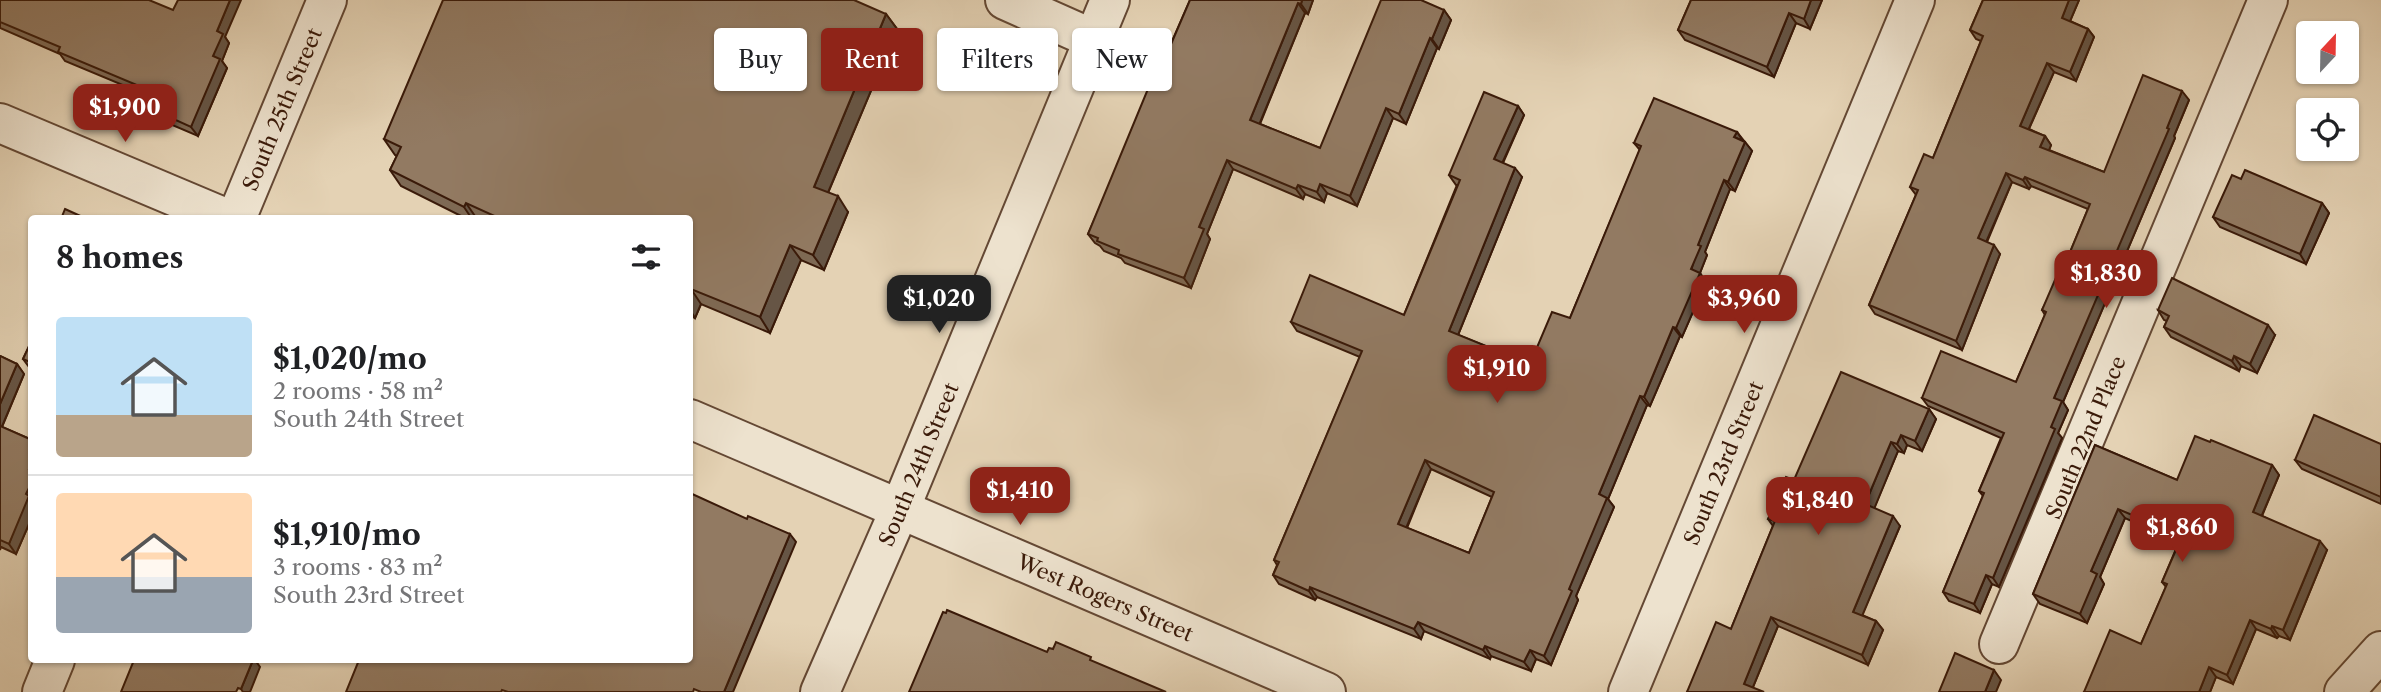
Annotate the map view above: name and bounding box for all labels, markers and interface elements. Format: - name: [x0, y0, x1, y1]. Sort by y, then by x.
- north arrow: [2296, 21, 2359, 84]
- map controls: [2296, 21, 2359, 161]
- street label: South 25th Street: [237, 24, 327, 194]
- chip: Buy: [714, 28, 807, 91]
- chip: Rent: [821, 28, 923, 91]
- chip: Filters: [937, 28, 1058, 91]
- chip: New: [1072, 28, 1172, 91]
- pin: $1,900: [68, 85, 182, 144]
- text: $1,900: [89, 93, 161, 121]
- button: locate: [2296, 98, 2359, 161]
- icon: filters: [627, 238, 665, 276]
- text: 8 homes: [56, 239, 183, 276]
- pin: $1,830: [2049, 250, 2163, 310]
- text: $1,830: [2070, 259, 2142, 287]
- pin: $1,020: [882, 276, 996, 335]
- pin: $3,960: [1687, 276, 1801, 335]
- text: $1,020: [903, 284, 975, 312]
- text: $3,960: [1707, 284, 1781, 312]
- text: $1,020/mo: [273, 340, 427, 377]
- icon: home: [112, 345, 196, 429]
- pin: $1,910: [1440, 346, 1554, 405]
- street label: South 22nd Place: [2040, 352, 2130, 523]
- text: $1,910: [1463, 354, 1531, 382]
- text: 2 rooms · 58 m²: [273, 377, 443, 405]
- street label: South 23rd Street: [1678, 377, 1768, 548]
- street label: South 24th Street: [873, 378, 963, 550]
- text: South 24th Street: [273, 405, 464, 433]
- pin: $1,410: [963, 468, 1077, 527]
- text: $1,410: [986, 476, 1054, 504]
- pin: $1,840: [1761, 477, 1875, 537]
- text: $1,840: [1782, 486, 1854, 514]
- pin: $1,860: [2125, 504, 2239, 564]
- text: $1,860: [2146, 513, 2218, 541]
- text: $1,910/mo: [273, 516, 421, 553]
- icon: home: [112, 521, 196, 605]
- street label: West Rogers Street: [1013, 548, 1198, 646]
- text: 3 rooms · 83 m²: [273, 553, 443, 581]
- text: South 23rd Street: [273, 581, 464, 609]

